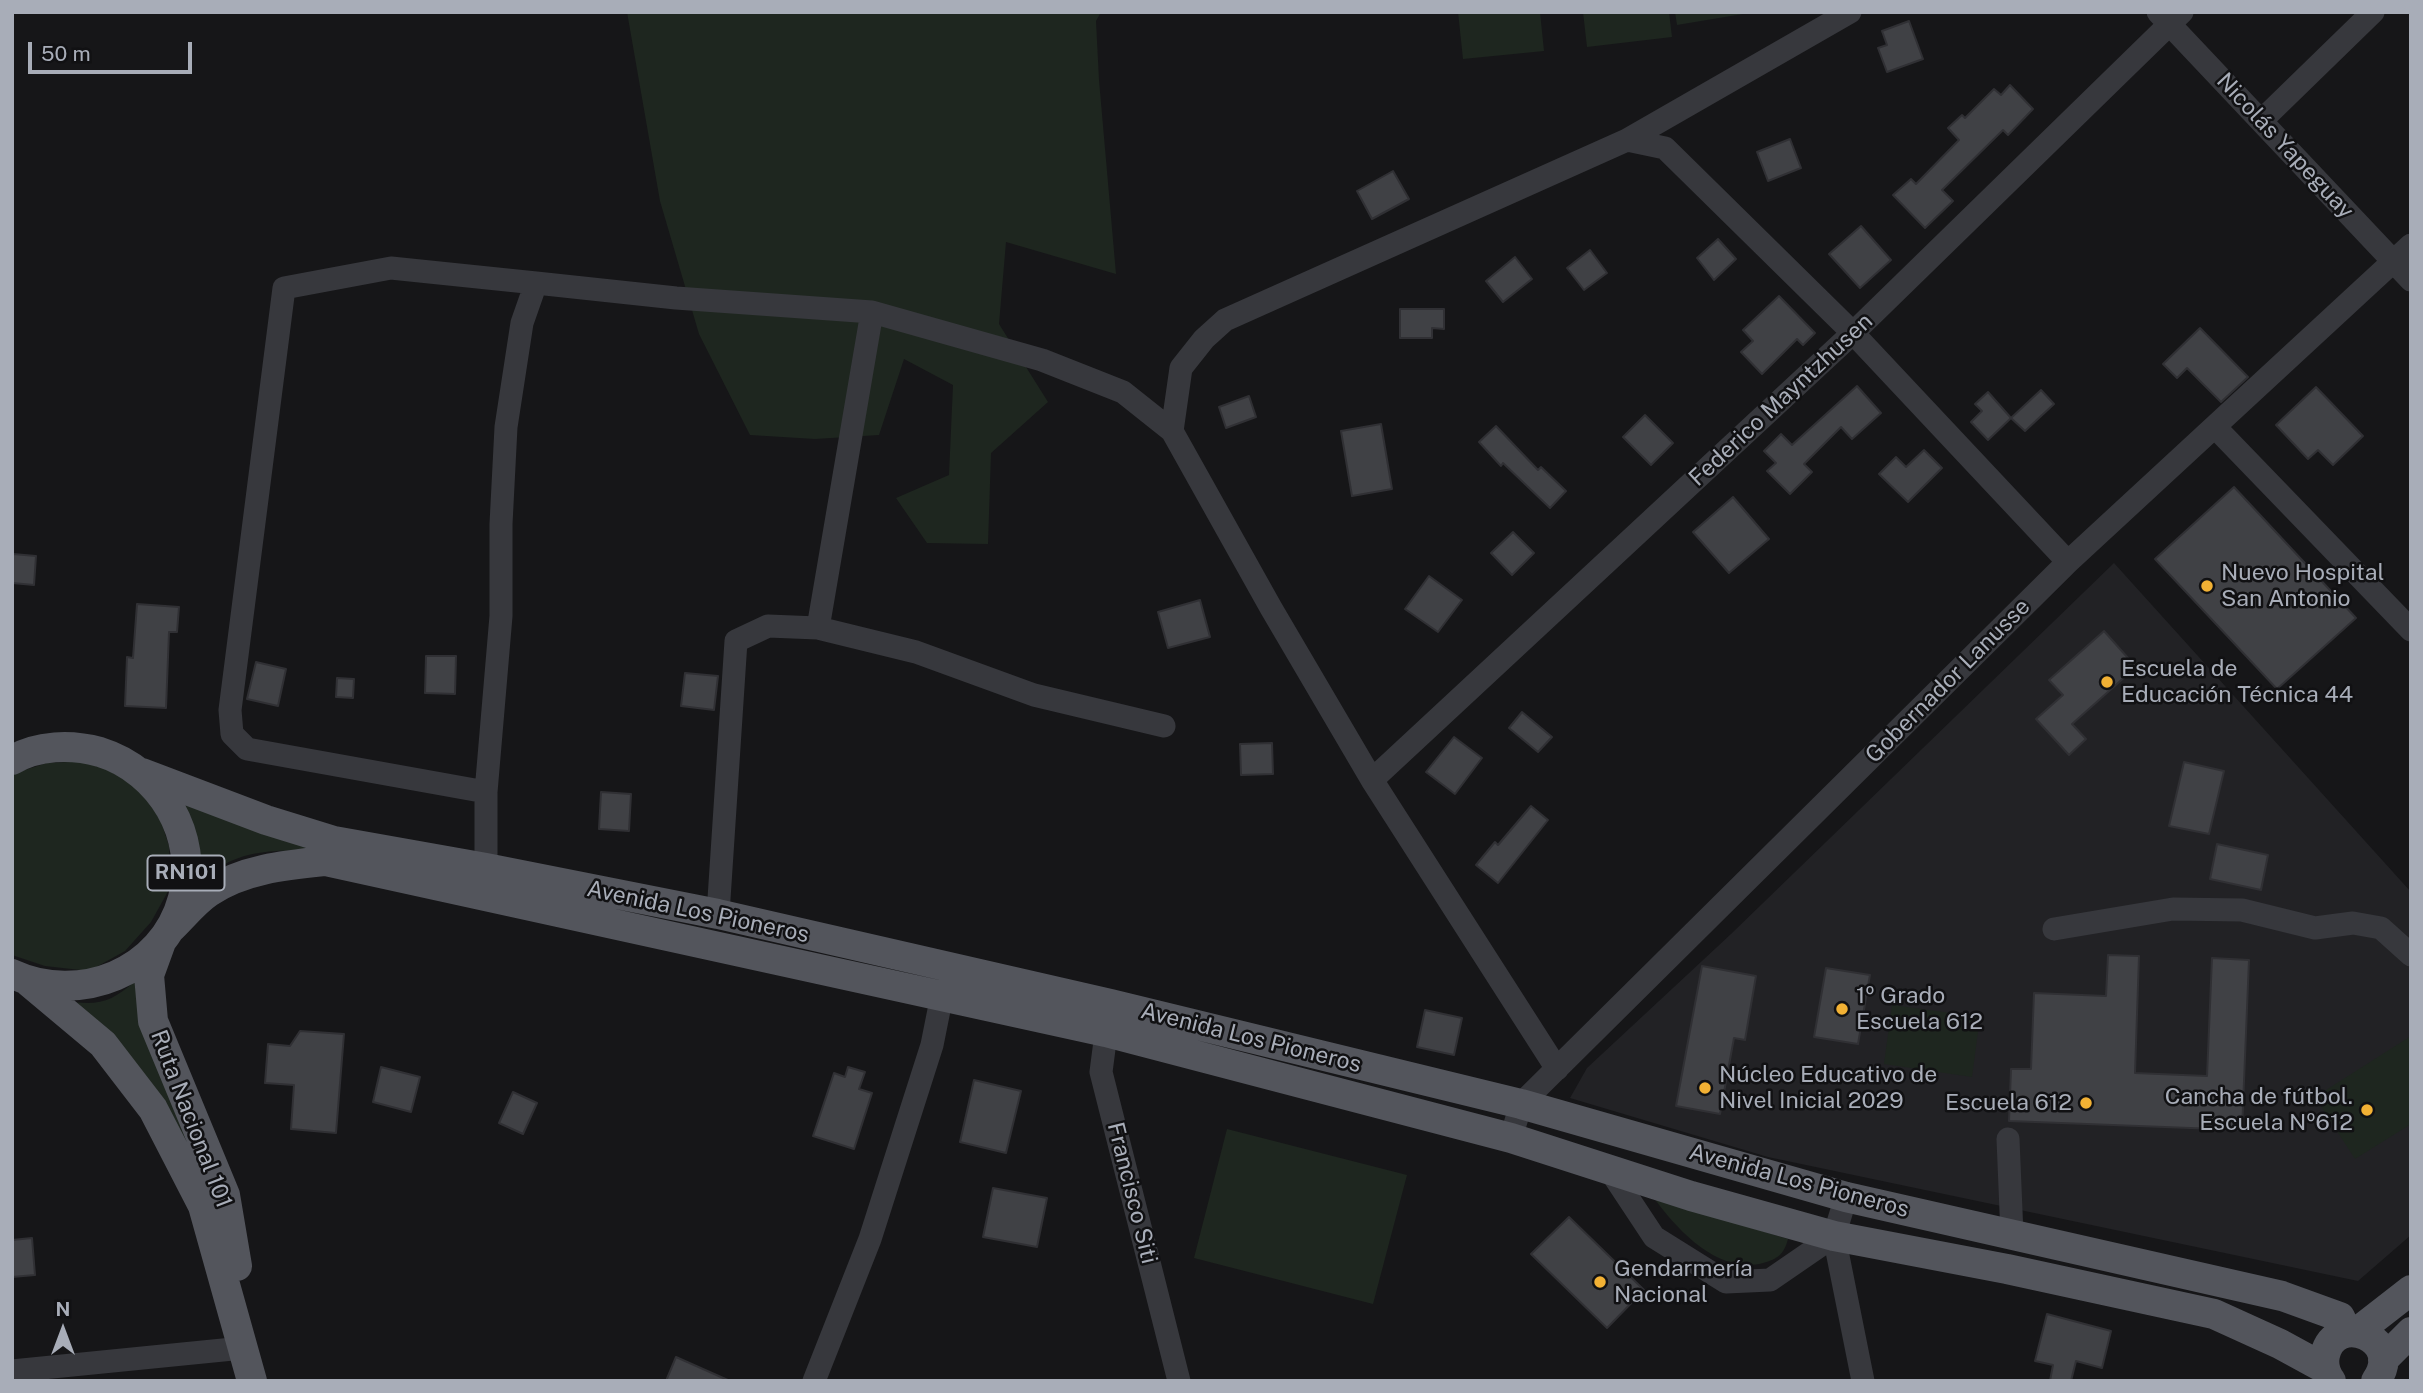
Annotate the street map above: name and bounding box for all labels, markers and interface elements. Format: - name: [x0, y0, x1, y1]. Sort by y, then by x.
- scale bar: [32, 28, 196, 72]
- text: 50 m: [41, 41, 91, 66]
- street label: Nicolás Yapeguay: [2210, 67, 2360, 225]
- street label: Federico Mayntzhusen: [1683, 308, 1879, 492]
- place label: Nuevo Hospital San Antonio: [2221, 559, 2384, 613]
- marker: Nuevo Hospital San Antonio: [2199, 578, 2215, 594]
- street label: Gobernador Lanusse: [1860, 593, 2036, 769]
- place label: Escuela de Educación Técnica 44: [2121, 655, 2353, 709]
- marker: Escuela de Educación Técnica 44: [2099, 674, 2115, 690]
- road number: RN101: [148, 856, 224, 890]
- street label: Avenida Los Pioneros: [584, 875, 812, 949]
- place label: 1º Grado Escuela 612: [1856, 982, 1983, 1036]
- street label: Avenida Los Pioneros: [1138, 997, 1364, 1079]
- marker: 1º Grado Escuela 612: [1834, 1001, 1850, 1017]
- street label: Ruta Nacional 101: [144, 1026, 238, 1212]
- place label: Núcleo Educativo de Nivel Inicial 2029: [1719, 1061, 1937, 1115]
- marker: Núcleo Educativo de Nivel Inicial 2029: [1697, 1080, 1713, 1096]
- place label: Cancha de fútbol. Escuela Nº612: [2165, 1083, 2353, 1137]
- place label: Escuela 612: [1945, 1089, 2072, 1117]
- marker: Escuela 612: [2078, 1095, 2094, 1111]
- marker: Cancha de fútbol. Escuela Nº612: [2359, 1102, 2375, 1118]
- street label: Francisco Siti: [1101, 1119, 1163, 1267]
- street label: Avenida Los Pioneros: [1686, 1138, 1912, 1224]
- place label: Gendarmería Nacional: [1614, 1255, 1753, 1309]
- marker: Gendarmería Nacional: [1592, 1274, 1608, 1290]
- north arrow: [28, 1295, 98, 1365]
- text: N: [56, 1298, 70, 1320]

